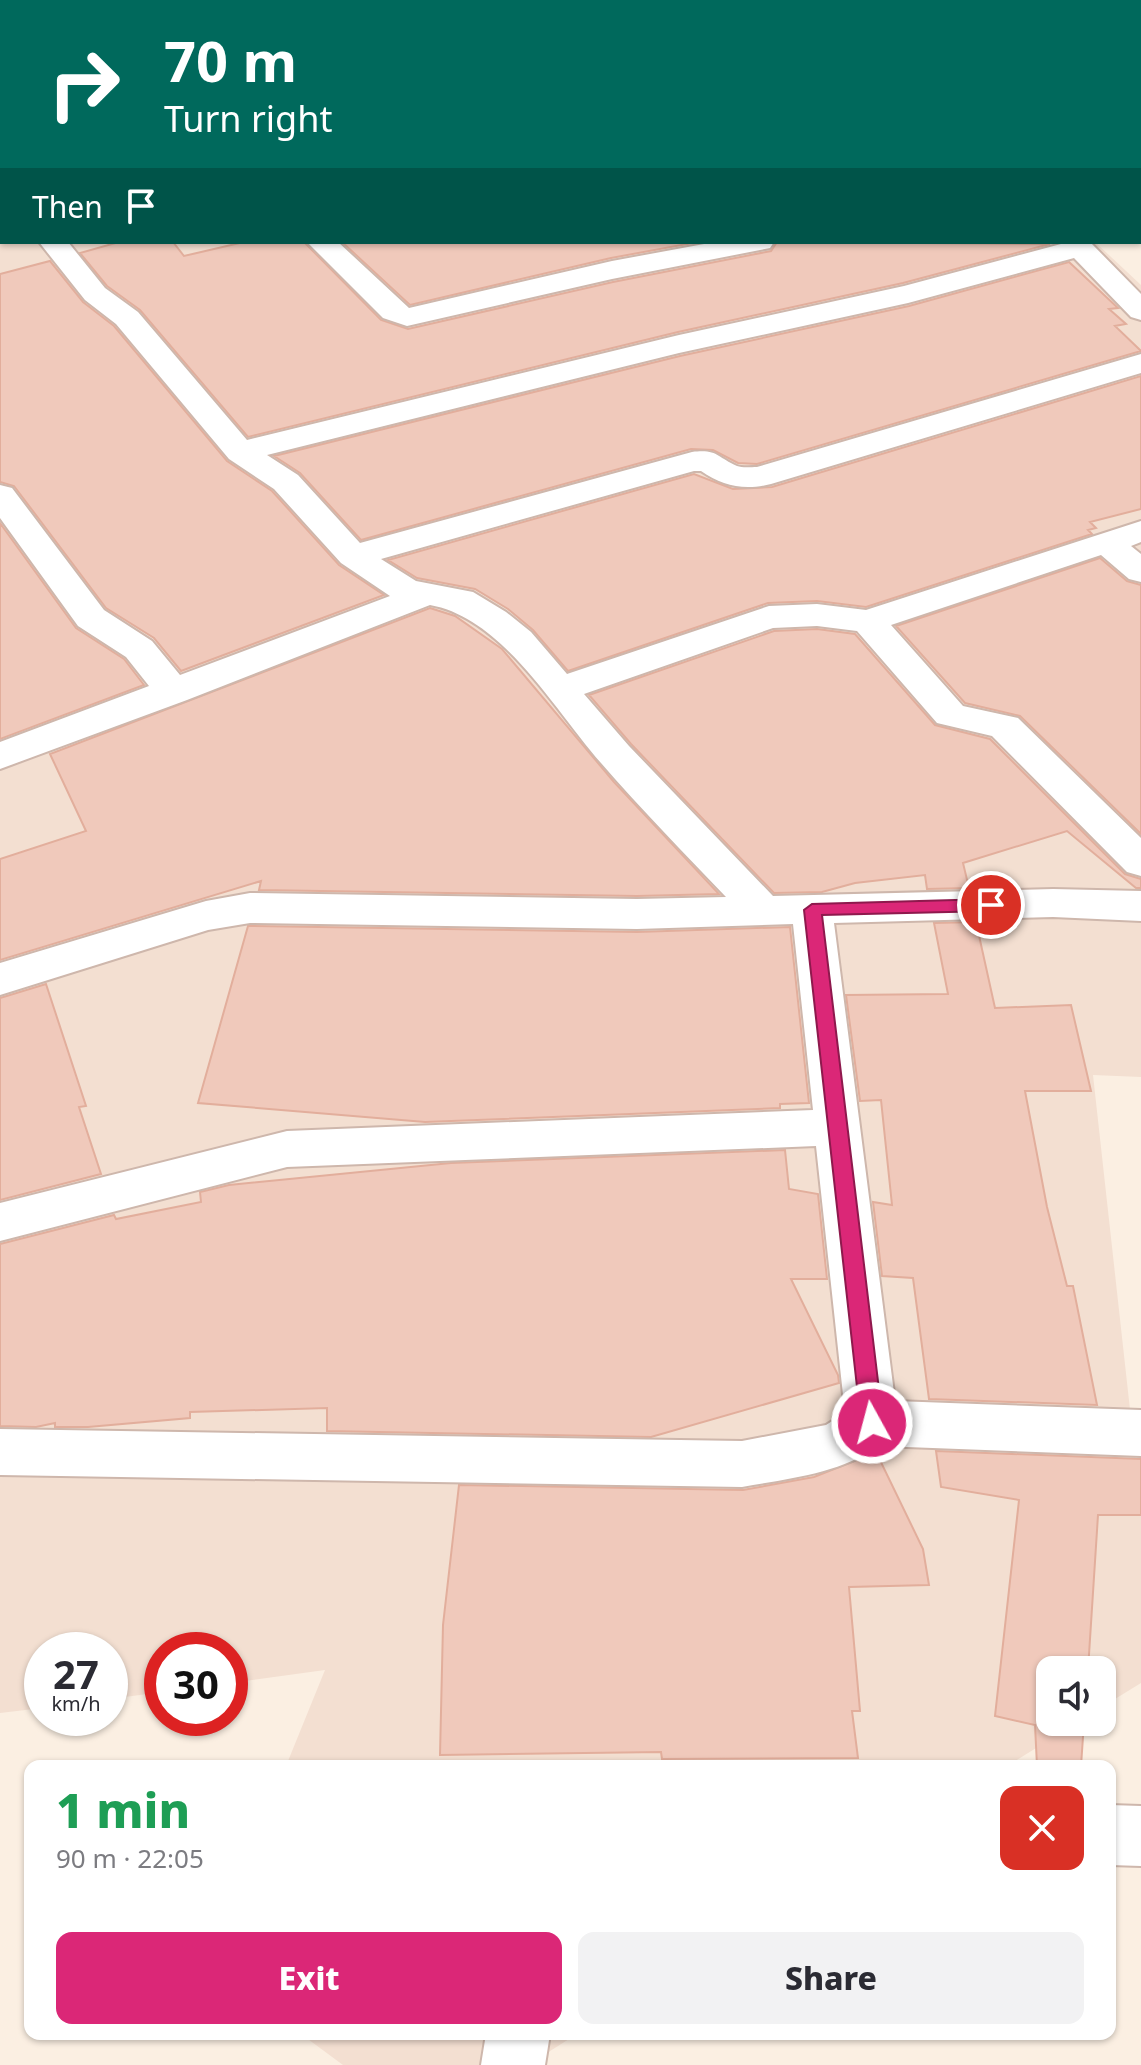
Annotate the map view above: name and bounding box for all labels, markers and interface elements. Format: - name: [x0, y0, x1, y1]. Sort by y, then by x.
- text: 70 m: [164, 22, 297, 98]
- icon: right: [32, 32, 136, 136]
- text: Turn right: [164, 94, 332, 143]
- icon: arrive: [119, 184, 163, 228]
- text: Then: [32, 186, 103, 227]
- pin: [957, 871, 1025, 939]
- icon: arrive: [969, 883, 1013, 927]
- position arrow: [830, 1381, 914, 1465]
- speed limit sign: 30: [144, 1632, 248, 1736]
- text: 27: [53, 1646, 99, 1701]
- map controls: [1036, 1656, 1116, 1736]
- button: sound: [1036, 1656, 1116, 1736]
- text: km/h: [51, 1690, 101, 1717]
- text: 1 min: [56, 1777, 190, 1842]
- button: close: [1000, 1786, 1084, 1870]
- text: 90 m · 22:05: [56, 1840, 204, 1876]
- button: Exit: [56, 1932, 562, 2024]
- button: Share: [578, 1932, 1084, 2024]

